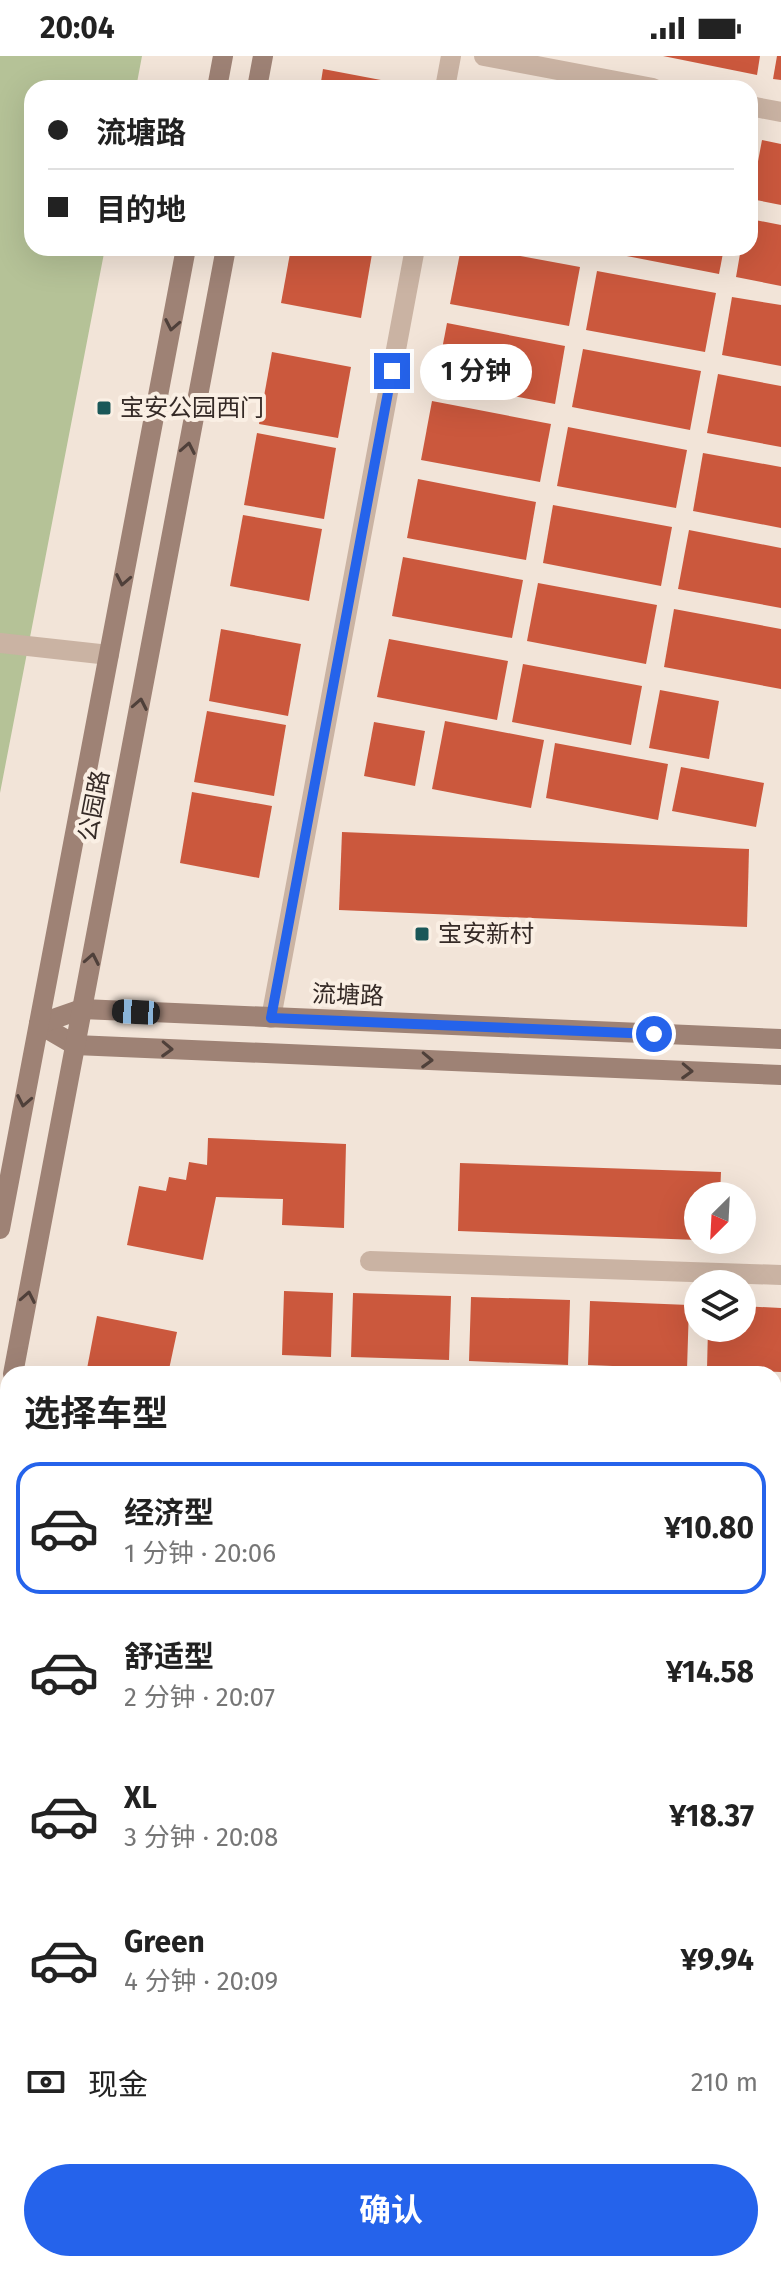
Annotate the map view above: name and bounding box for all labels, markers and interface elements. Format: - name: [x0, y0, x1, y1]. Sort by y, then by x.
- text: 20:04: [40, 10, 115, 46]
- text: 流塘路: [96, 115, 186, 151]
- text: 目的地: [96, 192, 186, 228]
- one-way arrow: [164, 317, 181, 331]
- callout: 1 分钟: [420, 343, 532, 399]
- route end: [374, 353, 410, 389]
- text: 1 分钟: [441, 356, 511, 387]
- place label: 宝安公园西门: [120, 394, 264, 422]
- marker: 宝安公园西门: [95, 399, 113, 417]
- one-way arrow: [179, 442, 196, 455]
- one-way arrow: [116, 573, 133, 587]
- one-way arrow: [131, 698, 148, 711]
- street label: 公园路: [73, 768, 115, 844]
- place label: 宝安新村: [438, 920, 534, 948]
- marker: 宝安新村: [413, 925, 431, 943]
- one-way arrow: [82, 953, 99, 966]
- street label: 流塘路: [312, 980, 384, 1010]
- car: [111, 999, 161, 1025]
- route start: [636, 1016, 672, 1052]
- one-way arrow: [161, 1040, 174, 1057]
- one-way arrow: [421, 1052, 434, 1069]
- one-way arrow: [681, 1063, 694, 1080]
- one-way arrow: [17, 1094, 34, 1108]
- north arrow: [684, 1182, 756, 1254]
- map controls: [684, 1182, 756, 1342]
- button: layers: [684, 1270, 756, 1342]
- one-way arrow: [18, 1291, 35, 1304]
- text: 选择车型: [24, 1392, 168, 1436]
- icon: car: [28, 1492, 100, 1564]
- text: 经济型: [124, 1495, 214, 1531]
- text: ¥10.80: [664, 1510, 754, 1546]
- text: 1 分钟 · 20:06: [124, 1538, 276, 1569]
- icon: car: [28, 1636, 100, 1708]
- text: 舒适型: [124, 1639, 214, 1675]
- text: ¥14.58: [666, 1654, 754, 1690]
- text: 2 分钟 · 20:07: [124, 1682, 275, 1713]
- icon: car: [28, 1780, 100, 1852]
- text: XL: [124, 1780, 157, 1816]
- text: ¥18.37: [669, 1798, 754, 1834]
- text: 3 分钟 · 20:08: [124, 1822, 278, 1853]
- icon: car: [28, 1924, 100, 1996]
- text: Green: [124, 1924, 205, 1960]
- text: ¥9.94: [681, 1942, 754, 1978]
- text: 4 分钟 · 20:09: [124, 1966, 278, 1997]
- icon: cash: [24, 2060, 68, 2104]
- text: 现金: [88, 2067, 148, 2103]
- text: 210 m: [691, 2067, 758, 2098]
- button: 确认: [24, 2164, 758, 2256]

